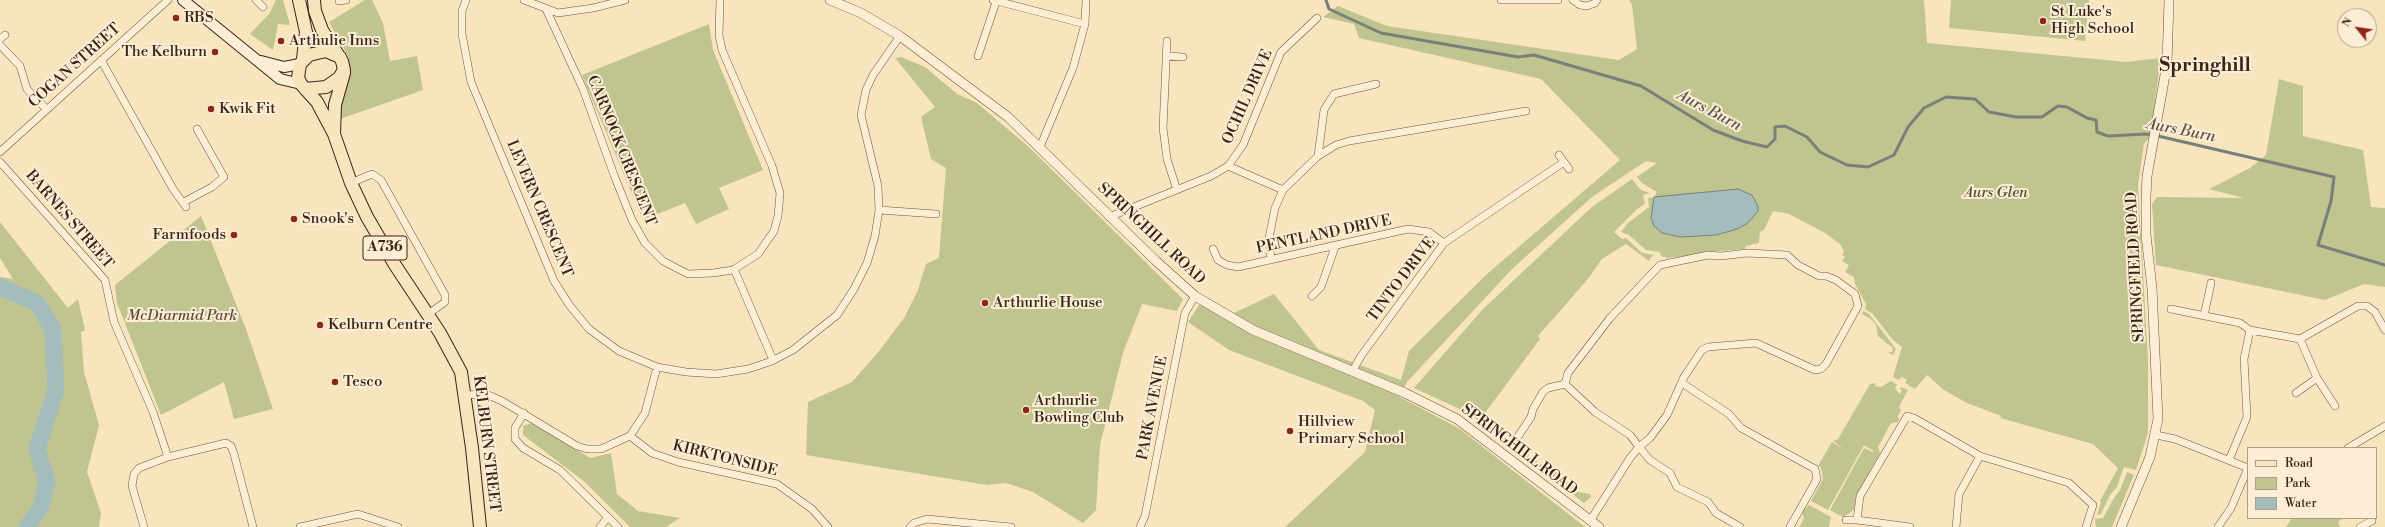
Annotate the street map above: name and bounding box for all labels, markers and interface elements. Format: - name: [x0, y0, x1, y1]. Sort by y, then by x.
- place label: St Luke's High School: [2051, 3, 2134, 38]
- north arrow: [2337, 8, 2377, 48]
- place label: RBS: [184, 9, 214, 27]
- marker: RBS: [171, 13, 181, 23]
- text: N: [2339, 15, 2356, 30]
- marker: St Luke's High School: [2038, 16, 2048, 26]
- street label: COGAN STREET: [25, 20, 125, 112]
- place label: Arthulie Inns: [289, 32, 379, 50]
- marker: Arthulie Inns: [276, 36, 286, 46]
- place label: The Kelburn: [121, 43, 207, 61]
- marker: The Kelburn: [210, 47, 220, 57]
- street label: OCHIL DRIVE: [1219, 47, 1277, 147]
- district label: Springhill: [2159, 55, 2251, 77]
- street label: CARNOCK CRESCENT: [583, 73, 659, 229]
- water label: Aurs Burn: [1674, 86, 1744, 136]
- place label: Kwik Fit: [219, 100, 276, 118]
- marker: Kwik Fit: [206, 104, 216, 114]
- water label: Aurs Burn: [2145, 115, 2217, 147]
- street label: LEVERN CRESCENT: [502, 138, 576, 280]
- street label: BARNES STREET: [21, 167, 117, 273]
- street label: SPRINGHILL ROAD: [1093, 179, 1209, 289]
- park label: Aurs Glen: [1964, 184, 2028, 202]
- street label: SPRINGFIELD ROAD: [2123, 191, 2149, 343]
- place label: Snook's: [302, 210, 354, 228]
- street label: PENTLAND DRIVE: [1255, 212, 1393, 258]
- marker: Snook's: [289, 214, 299, 224]
- place label: Farmfoods: [153, 226, 226, 244]
- marker: Farmfoods: [229, 230, 239, 240]
- street label: TINTO DRIVE: [1364, 234, 1440, 326]
- road number: A736: [363, 236, 407, 260]
- place label: Arthurlie House: [993, 294, 1103, 312]
- marker: Arthurlie House: [980, 298, 990, 308]
- park label: McDiarmid Park: [127, 307, 237, 325]
- place label: Kelburn Centre: [328, 316, 433, 334]
- marker: Kelburn Centre: [315, 320, 325, 330]
- street label: PARK AVENUE: [1134, 354, 1172, 462]
- place label: Tesco: [343, 373, 382, 391]
- street label: KELBURN STREET: [469, 375, 503, 513]
- marker: Tesco: [330, 377, 340, 387]
- place label: Arthurlie Bowling Club: [1034, 392, 1124, 427]
- street label: SPRINGHILL ROAD: [1457, 400, 1581, 500]
- marker: Arthurlie Bowling Club: [1021, 405, 1031, 415]
- place label: Hillview Primary School: [1298, 413, 1404, 448]
- marker: Hillview Primary School: [1285, 426, 1295, 436]
- street label: KIRKTONSIDE: [671, 437, 779, 481]
- legend: [2247, 447, 2377, 519]
- text: Road: [2285, 456, 2313, 471]
- text: Park: [2285, 476, 2310, 491]
- text: Water: [2285, 496, 2317, 511]

